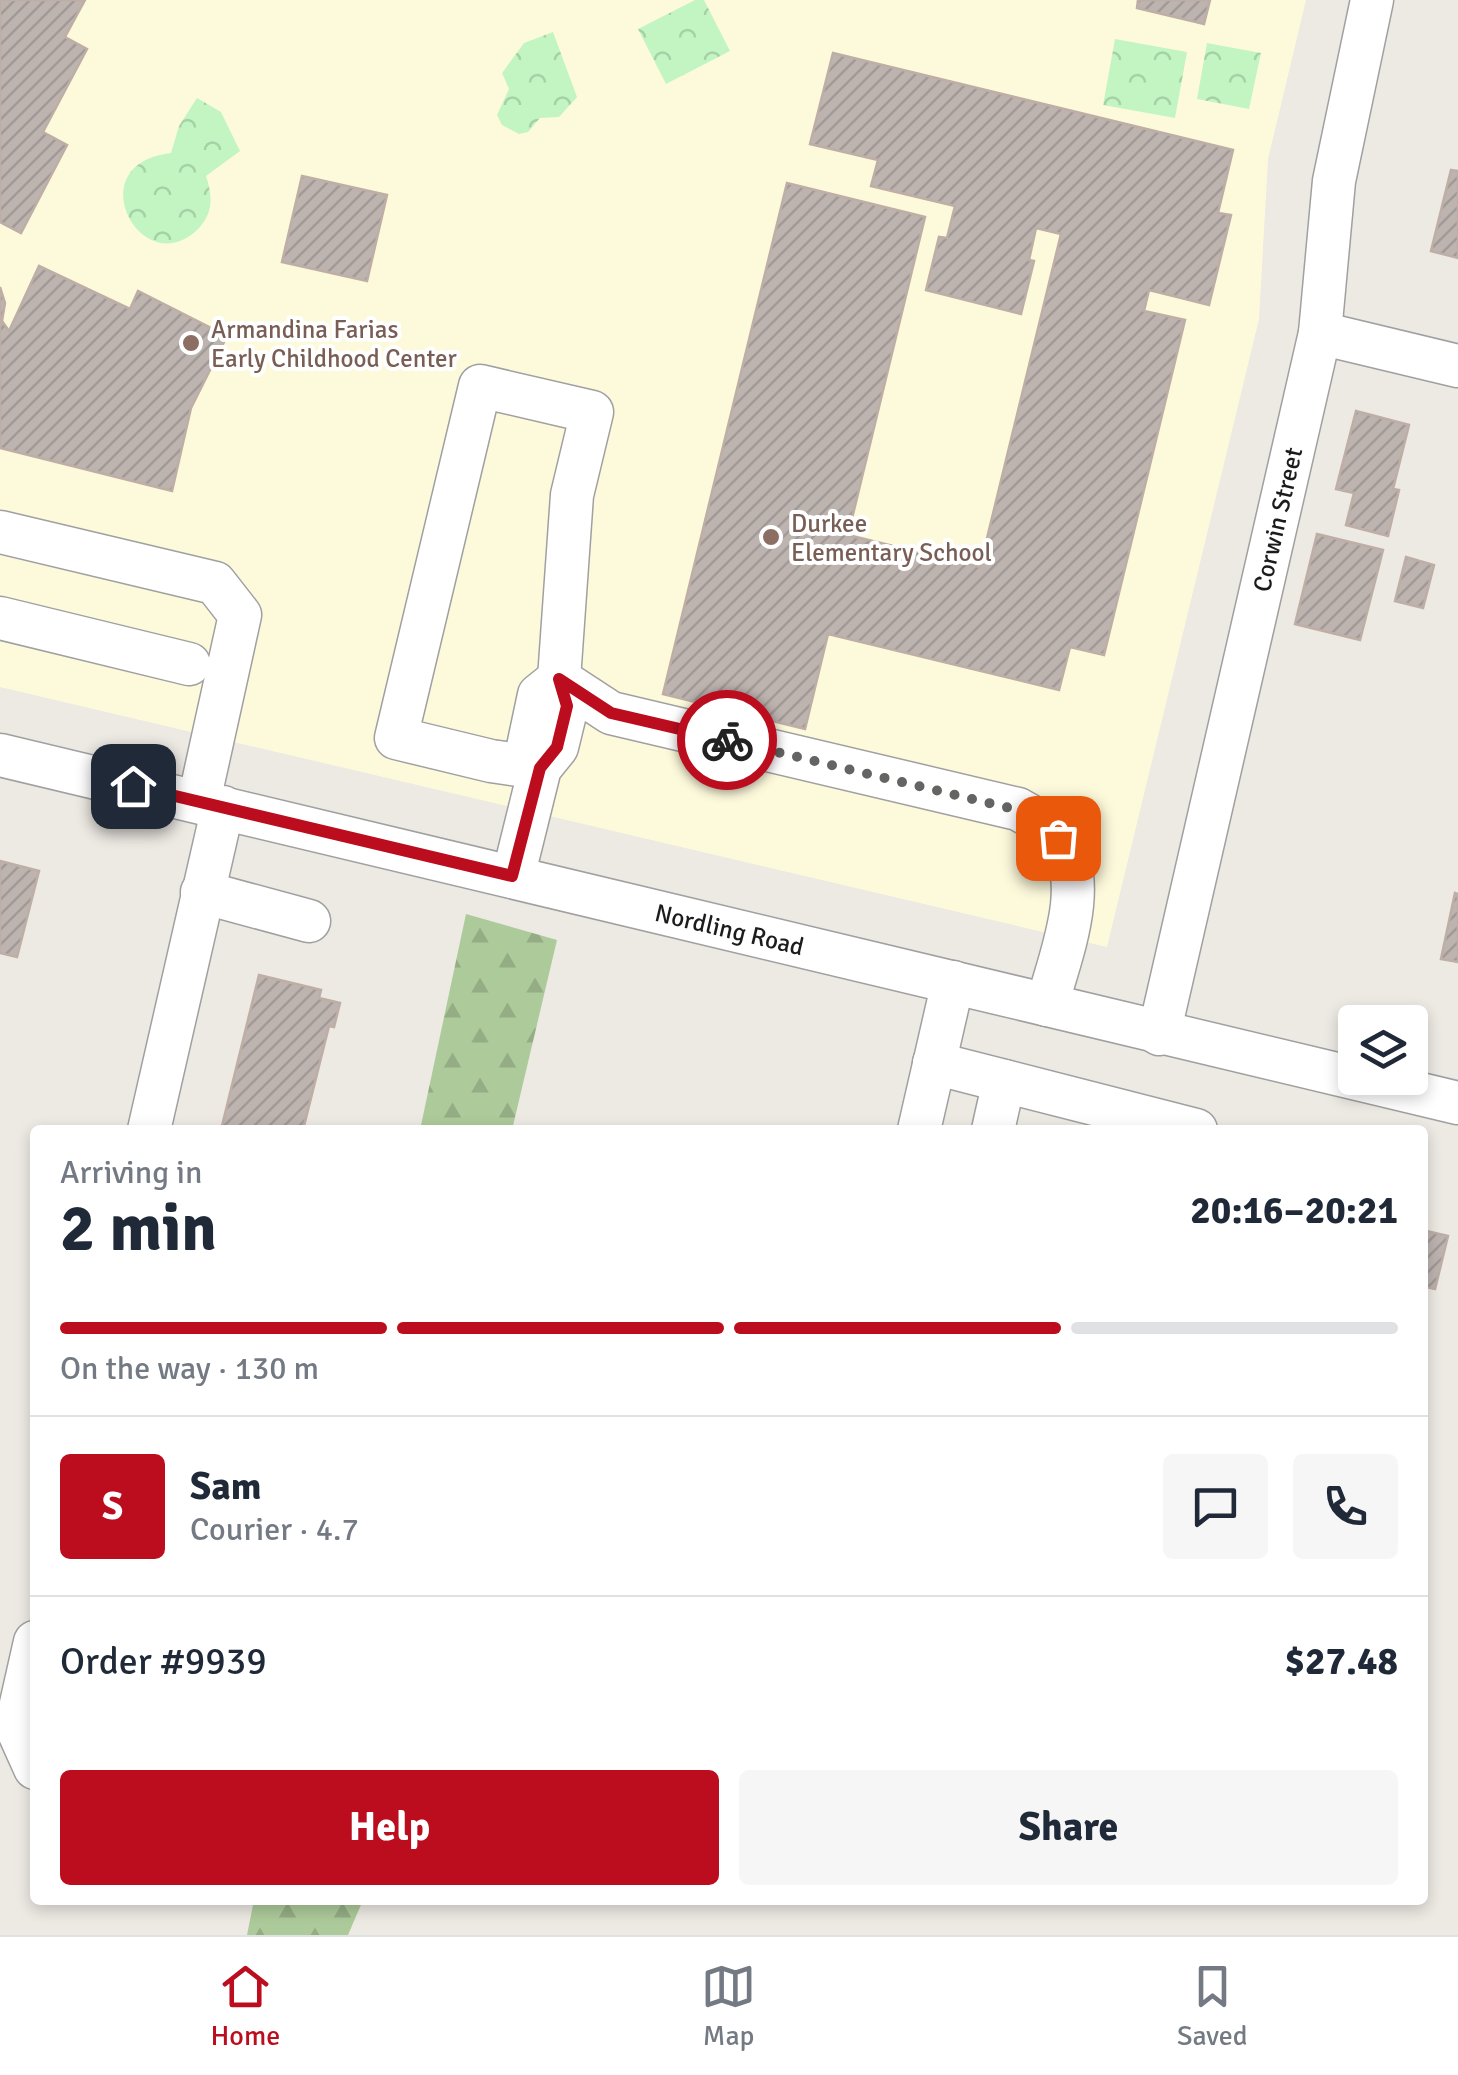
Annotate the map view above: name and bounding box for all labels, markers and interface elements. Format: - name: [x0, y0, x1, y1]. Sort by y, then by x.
- place label: Armandina Farias Early Childhood Center: [211, 314, 457, 374]
- marker: Armandina Farias Early Childhood Center: [180, 332, 202, 354]
- street label: Corwin Street: [1246, 444, 1309, 595]
- place label: Durkee Elementary School: [791, 508, 992, 568]
- marker: Durkee Elementary School: [760, 526, 782, 548]
- courier: [677, 690, 777, 790]
- icon: bike: [700, 713, 755, 768]
- pin: [91, 744, 176, 829]
- icon: home: [106, 759, 161, 814]
- pin: [1016, 796, 1101, 881]
- icon: bag: [1031, 811, 1086, 866]
- street label: Nordling Road: [652, 897, 807, 962]
- map controls: [1338, 1005, 1428, 1095]
- button: layers: [1338, 1005, 1428, 1095]
- text: Arriving in: [60, 1153, 202, 1192]
- text: 20:16–20:21: [1190, 1187, 1398, 1234]
- text: 2 min: [60, 1189, 217, 1269]
- text: On the way · 130 m: [60, 1349, 319, 1388]
- button: chat: [1163, 1454, 1268, 1559]
- button: phone: [1293, 1454, 1398, 1559]
- text: Sam: [190, 1463, 261, 1510]
- text: S: [102, 1483, 123, 1530]
- text: Courier · 4.7: [190, 1510, 359, 1549]
- text: Order #9939: [60, 1638, 267, 1685]
- text: $27.48: [1285, 1638, 1398, 1685]
- button: Help: [60, 1770, 719, 1885]
- button: Share: [739, 1770, 1398, 1885]
- tab: Home: [210, 1959, 280, 2053]
- tab: Map: [701, 1959, 756, 2053]
- tab: Saved: [1177, 1959, 1248, 2053]

